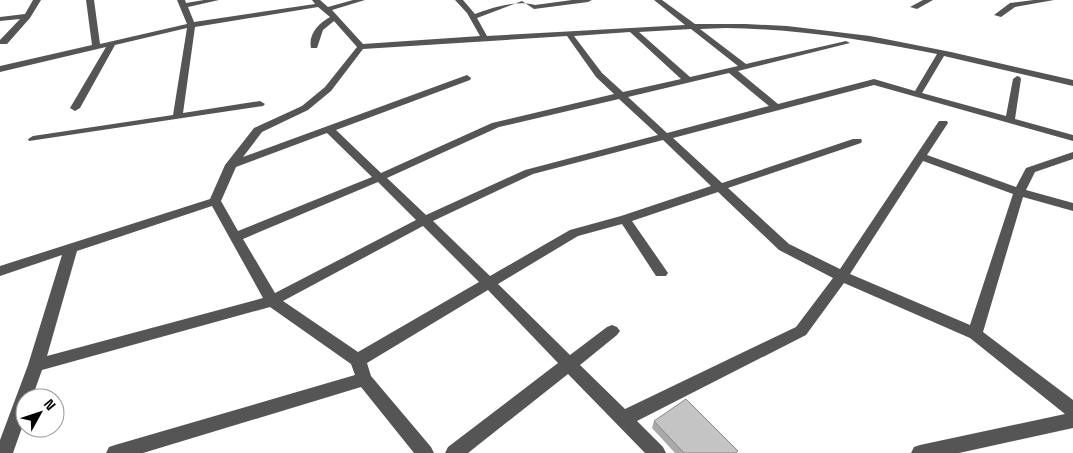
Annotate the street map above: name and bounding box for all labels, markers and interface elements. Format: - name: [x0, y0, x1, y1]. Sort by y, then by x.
- north arrow: [15, 388, 65, 438]
- text: N: [40, 395, 60, 414]

